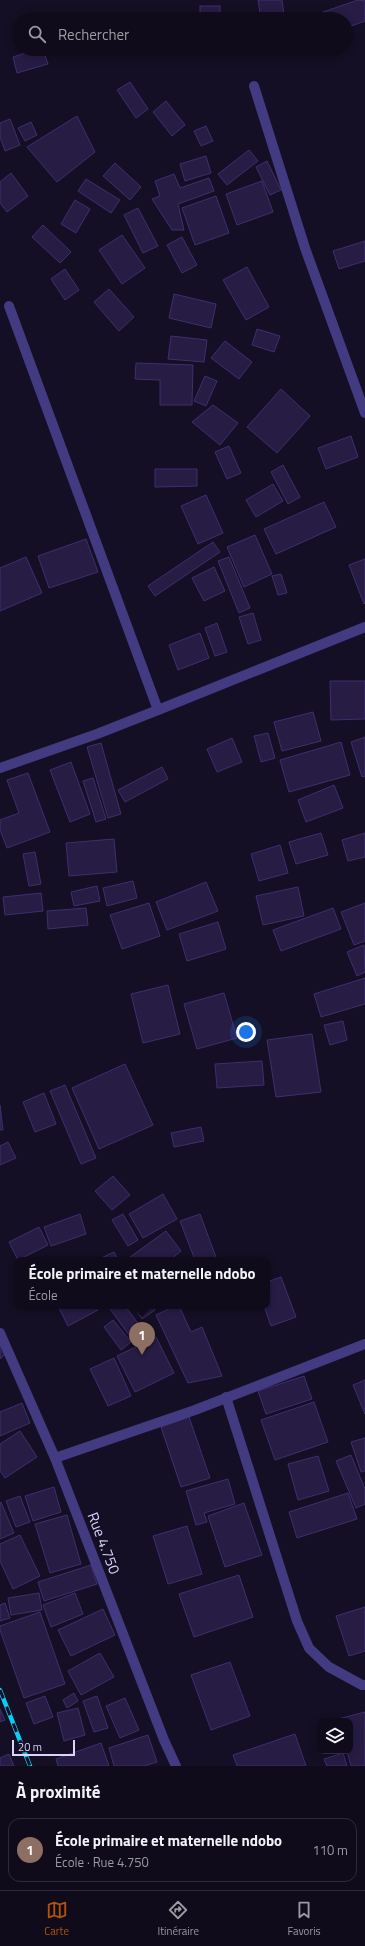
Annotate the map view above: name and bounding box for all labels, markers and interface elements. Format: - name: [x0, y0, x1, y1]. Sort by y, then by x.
- search box: [12, 12, 353, 56]
- icon: search: [26, 23, 48, 45]
- text: Rechercher: [58, 23, 129, 46]
- your location: [236, 1022, 256, 1042]
- popup: [14, 1257, 270, 1309]
- text: École primaire et maternelle ndobo: [28, 1262, 256, 1285]
- text: École: [28, 1285, 58, 1305]
- pin: 1: [129, 1322, 155, 1355]
- street label: Rue 4.750: [82, 1509, 126, 1577]
- map controls: [317, 1718, 353, 1754]
- button: layers: [317, 1718, 353, 1754]
- scale bar: [12, 1738, 75, 1757]
- text: 20 m: [18, 1739, 42, 1755]
- text: À proximité: [16, 1779, 100, 1805]
- text: École primaire et maternelle ndobo: [55, 1829, 282, 1852]
- text: 1: [26, 1840, 34, 1860]
- text: 110 m: [312, 1840, 348, 1860]
- text: École · Rue 4.750: [55, 1852, 149, 1872]
- tab: Carte: [44, 1899, 69, 1939]
- tab: Itinéraire: [158, 1899, 199, 1939]
- tab: Favoris: [288, 1899, 321, 1939]

